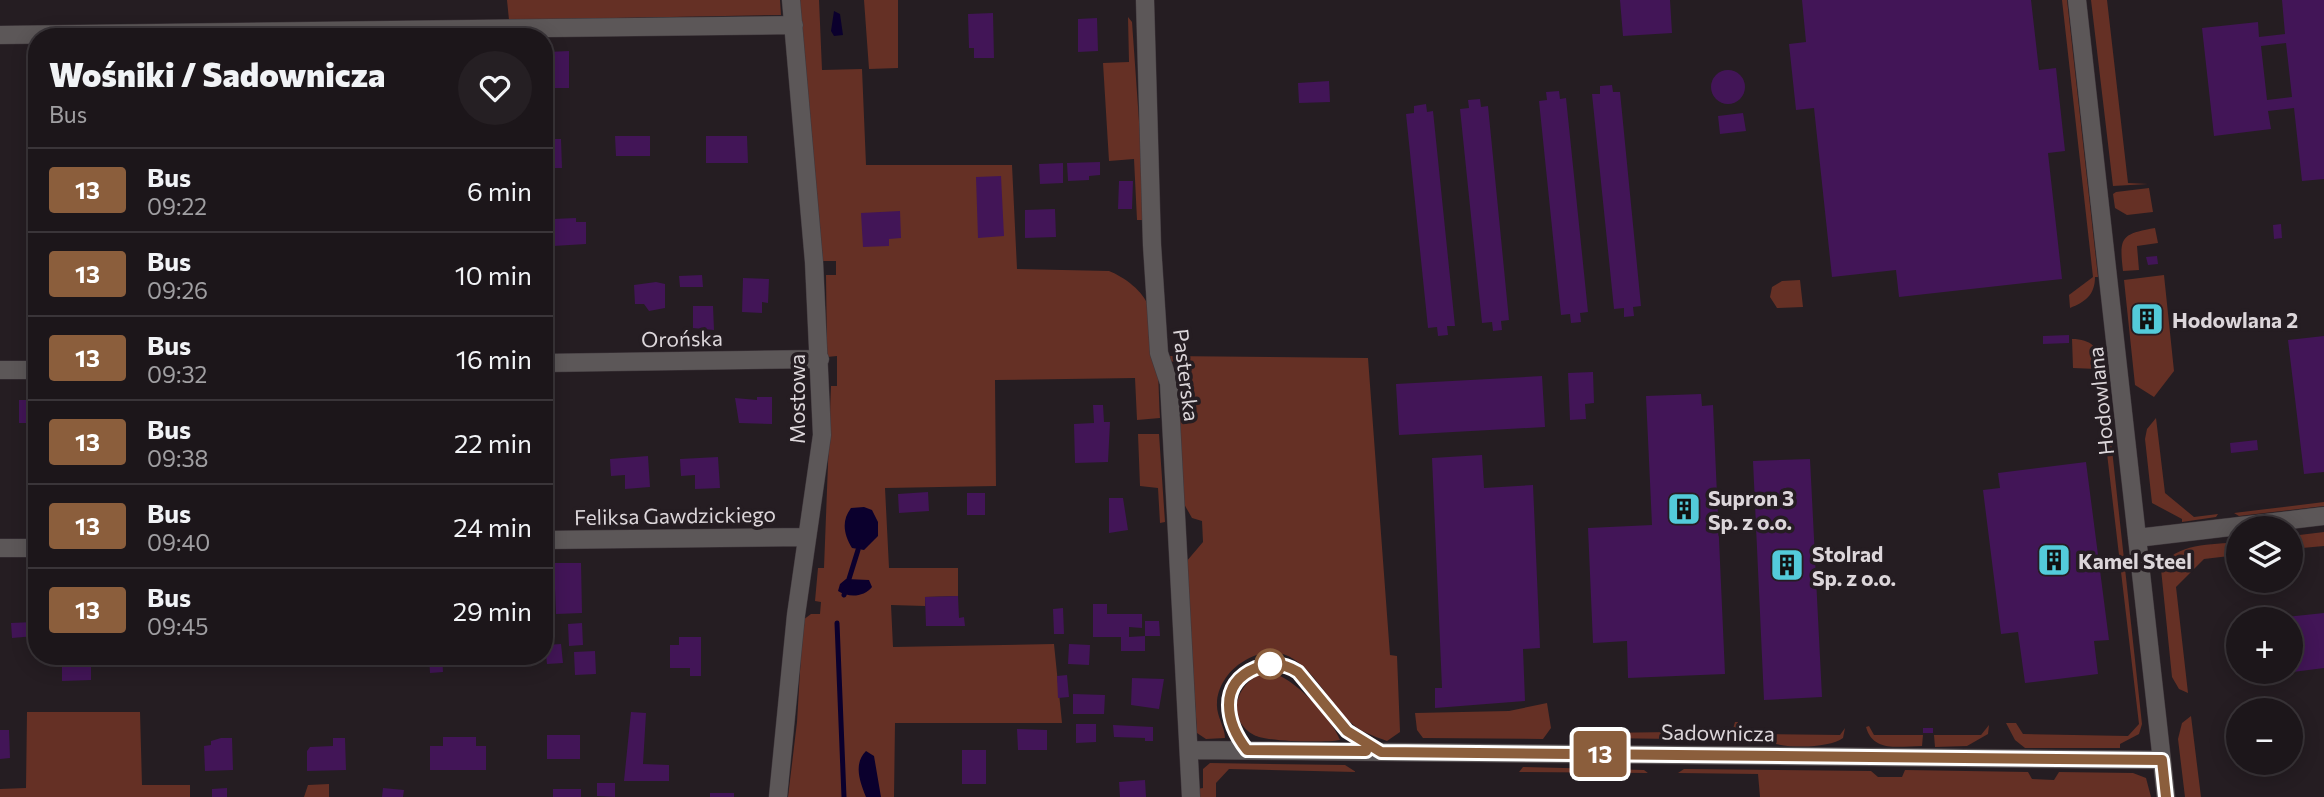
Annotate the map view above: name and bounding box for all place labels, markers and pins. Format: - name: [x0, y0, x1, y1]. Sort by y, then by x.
- building icon: Hodowlana 2: [2128, 300, 2166, 338]
- place label: Hodowlana 2: [2172, 307, 2298, 332]
- place label: Supron 3 Sp. z o.o.: [1708, 485, 1794, 534]
- building icon: Supron 3 Sp. z o.o.: [1665, 490, 1703, 528]
- place label: Stolrad Sp. z o.o.: [1812, 541, 1896, 590]
- building icon: Kamel Steel: [2035, 541, 2073, 579]
- building icon: Stolrad Sp. z o.o.: [1768, 546, 1806, 584]
- place label: Kamel Steel: [2078, 548, 2192, 573]
- unlabelled marker: [1255, 649, 1285, 679]

